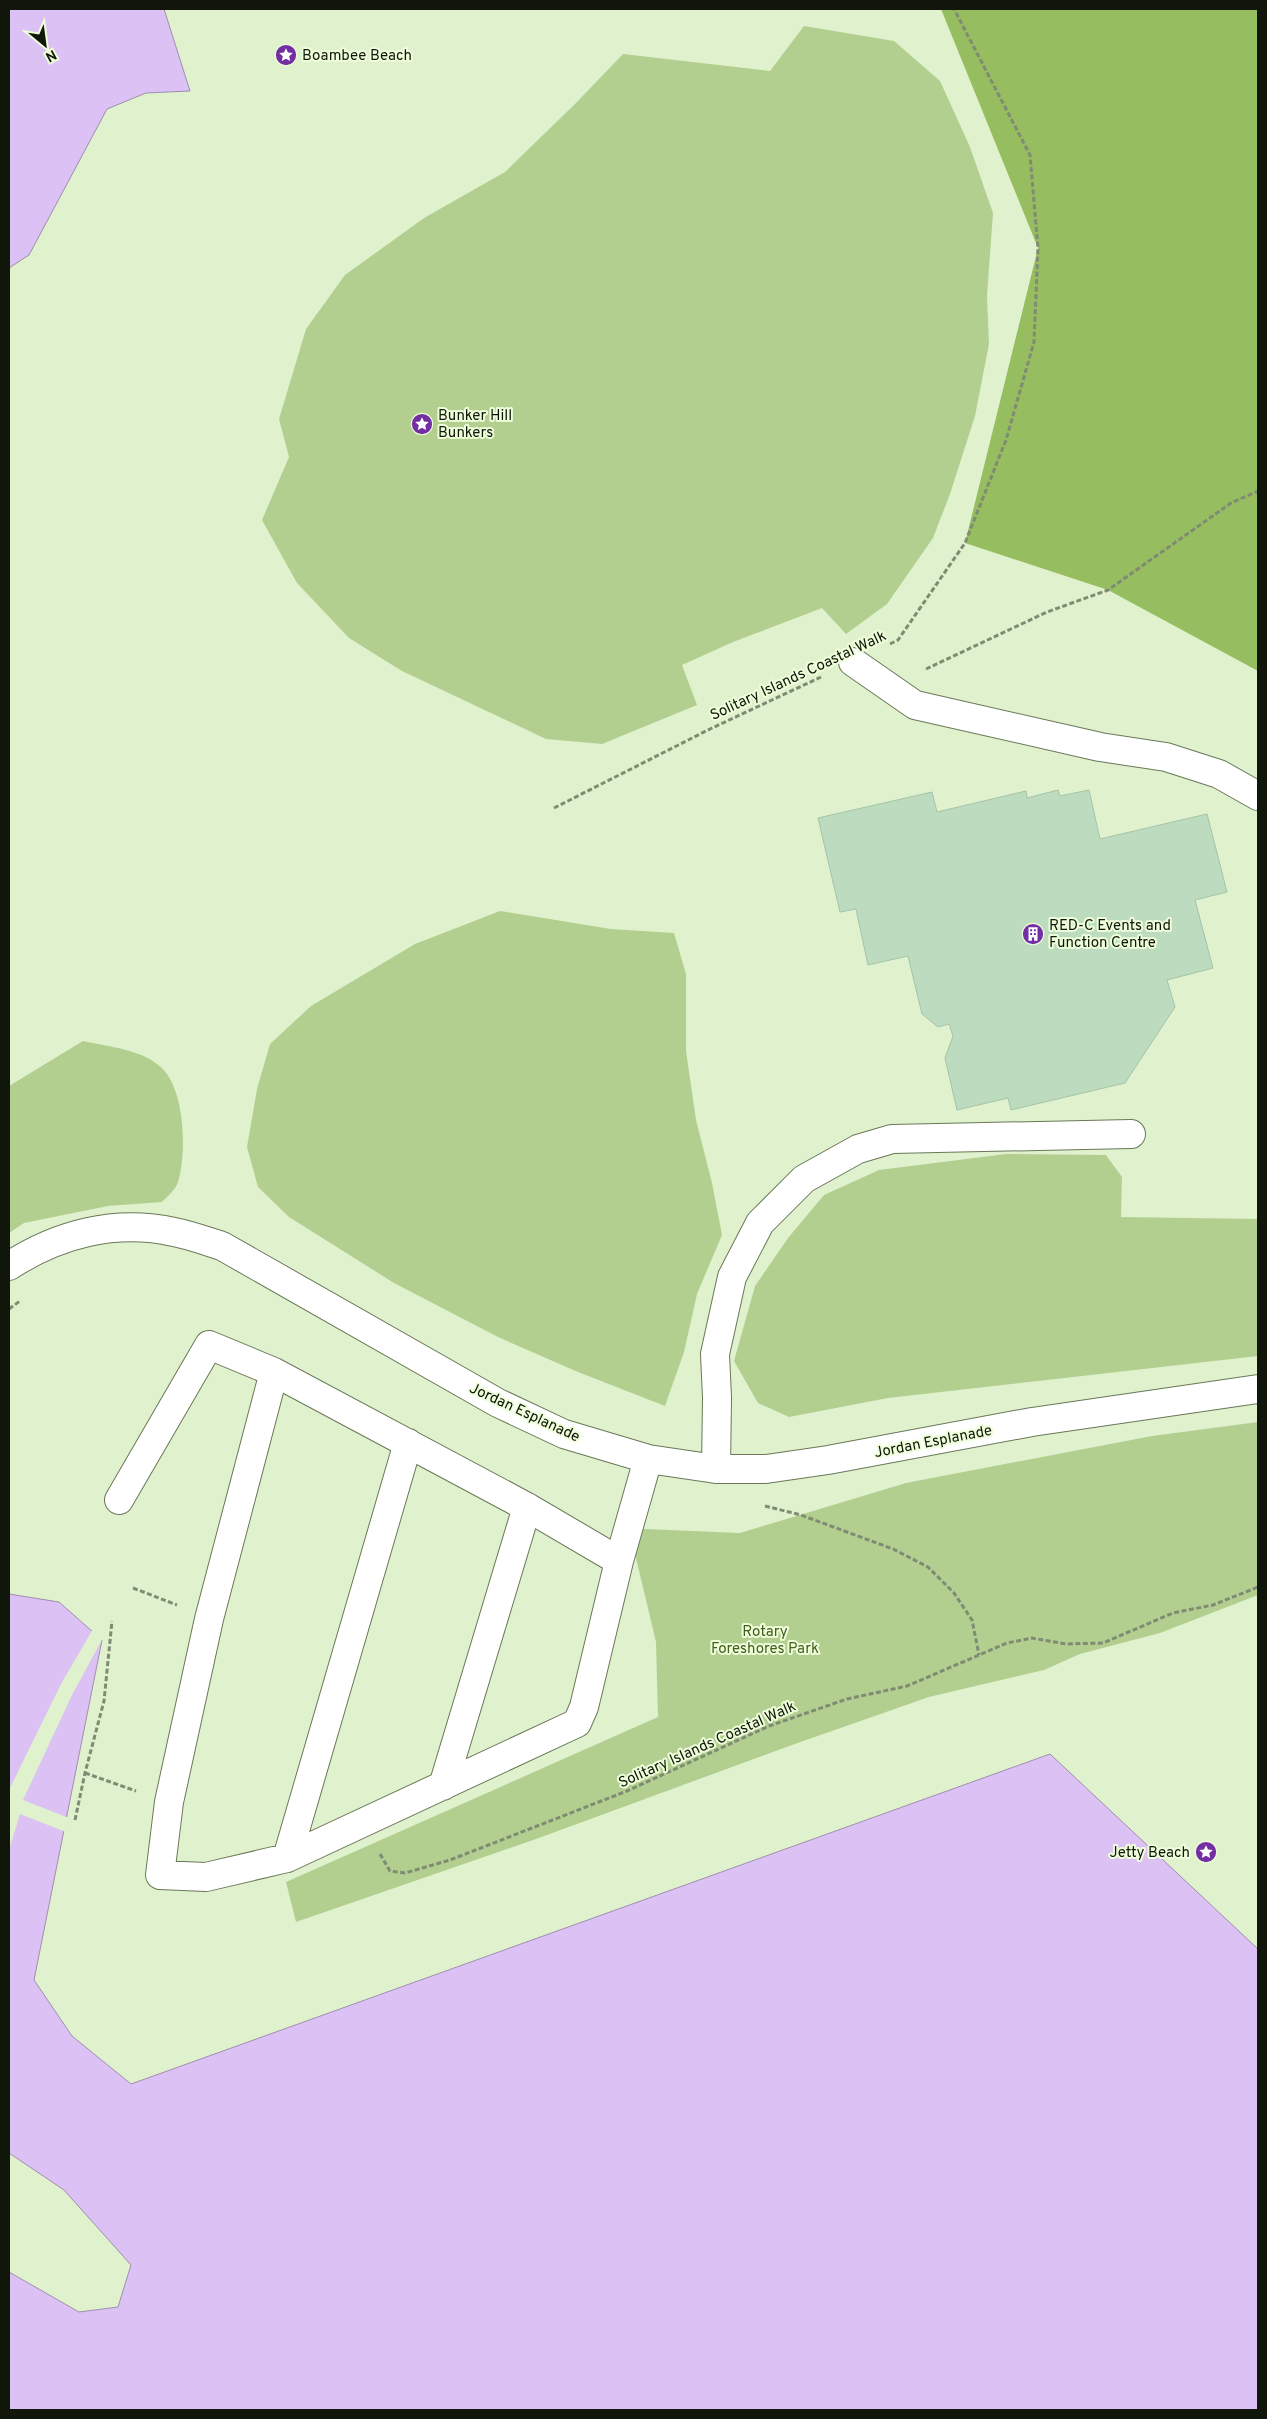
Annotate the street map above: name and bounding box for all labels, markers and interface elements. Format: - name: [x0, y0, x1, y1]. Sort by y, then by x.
- north arrow: [20, 20, 70, 70]
- place icon: Boambee Beach: [274, 43, 298, 67]
- text: N: [42, 45, 59, 65]
- place label: Boambee Beach: [302, 47, 412, 66]
- place label: Bunker Hill Bunkers: [438, 407, 512, 443]
- place icon: Bunker Hill Bunkers: [410, 412, 434, 436]
- street label: Solitary Islands Coastal Walk: [708, 627, 890, 726]
- place label: RED-C Events and Function Centre: [1049, 917, 1171, 953]
- building icon: RED-C Events and Function Centre: [1021, 922, 1045, 946]
- street label: Jordan Esplanade: [466, 1379, 583, 1447]
- street label: Jordan Esplanade: [873, 1422, 994, 1463]
- park label: Rotary Foreshores Park: [711, 1623, 819, 1659]
- street label: Solitary Islands Coastal Walk: [616, 1698, 799, 1793]
- place icon: Jetty Beach: [1194, 1840, 1218, 1864]
- place label: Jetty Beach: [1110, 1844, 1190, 1863]

